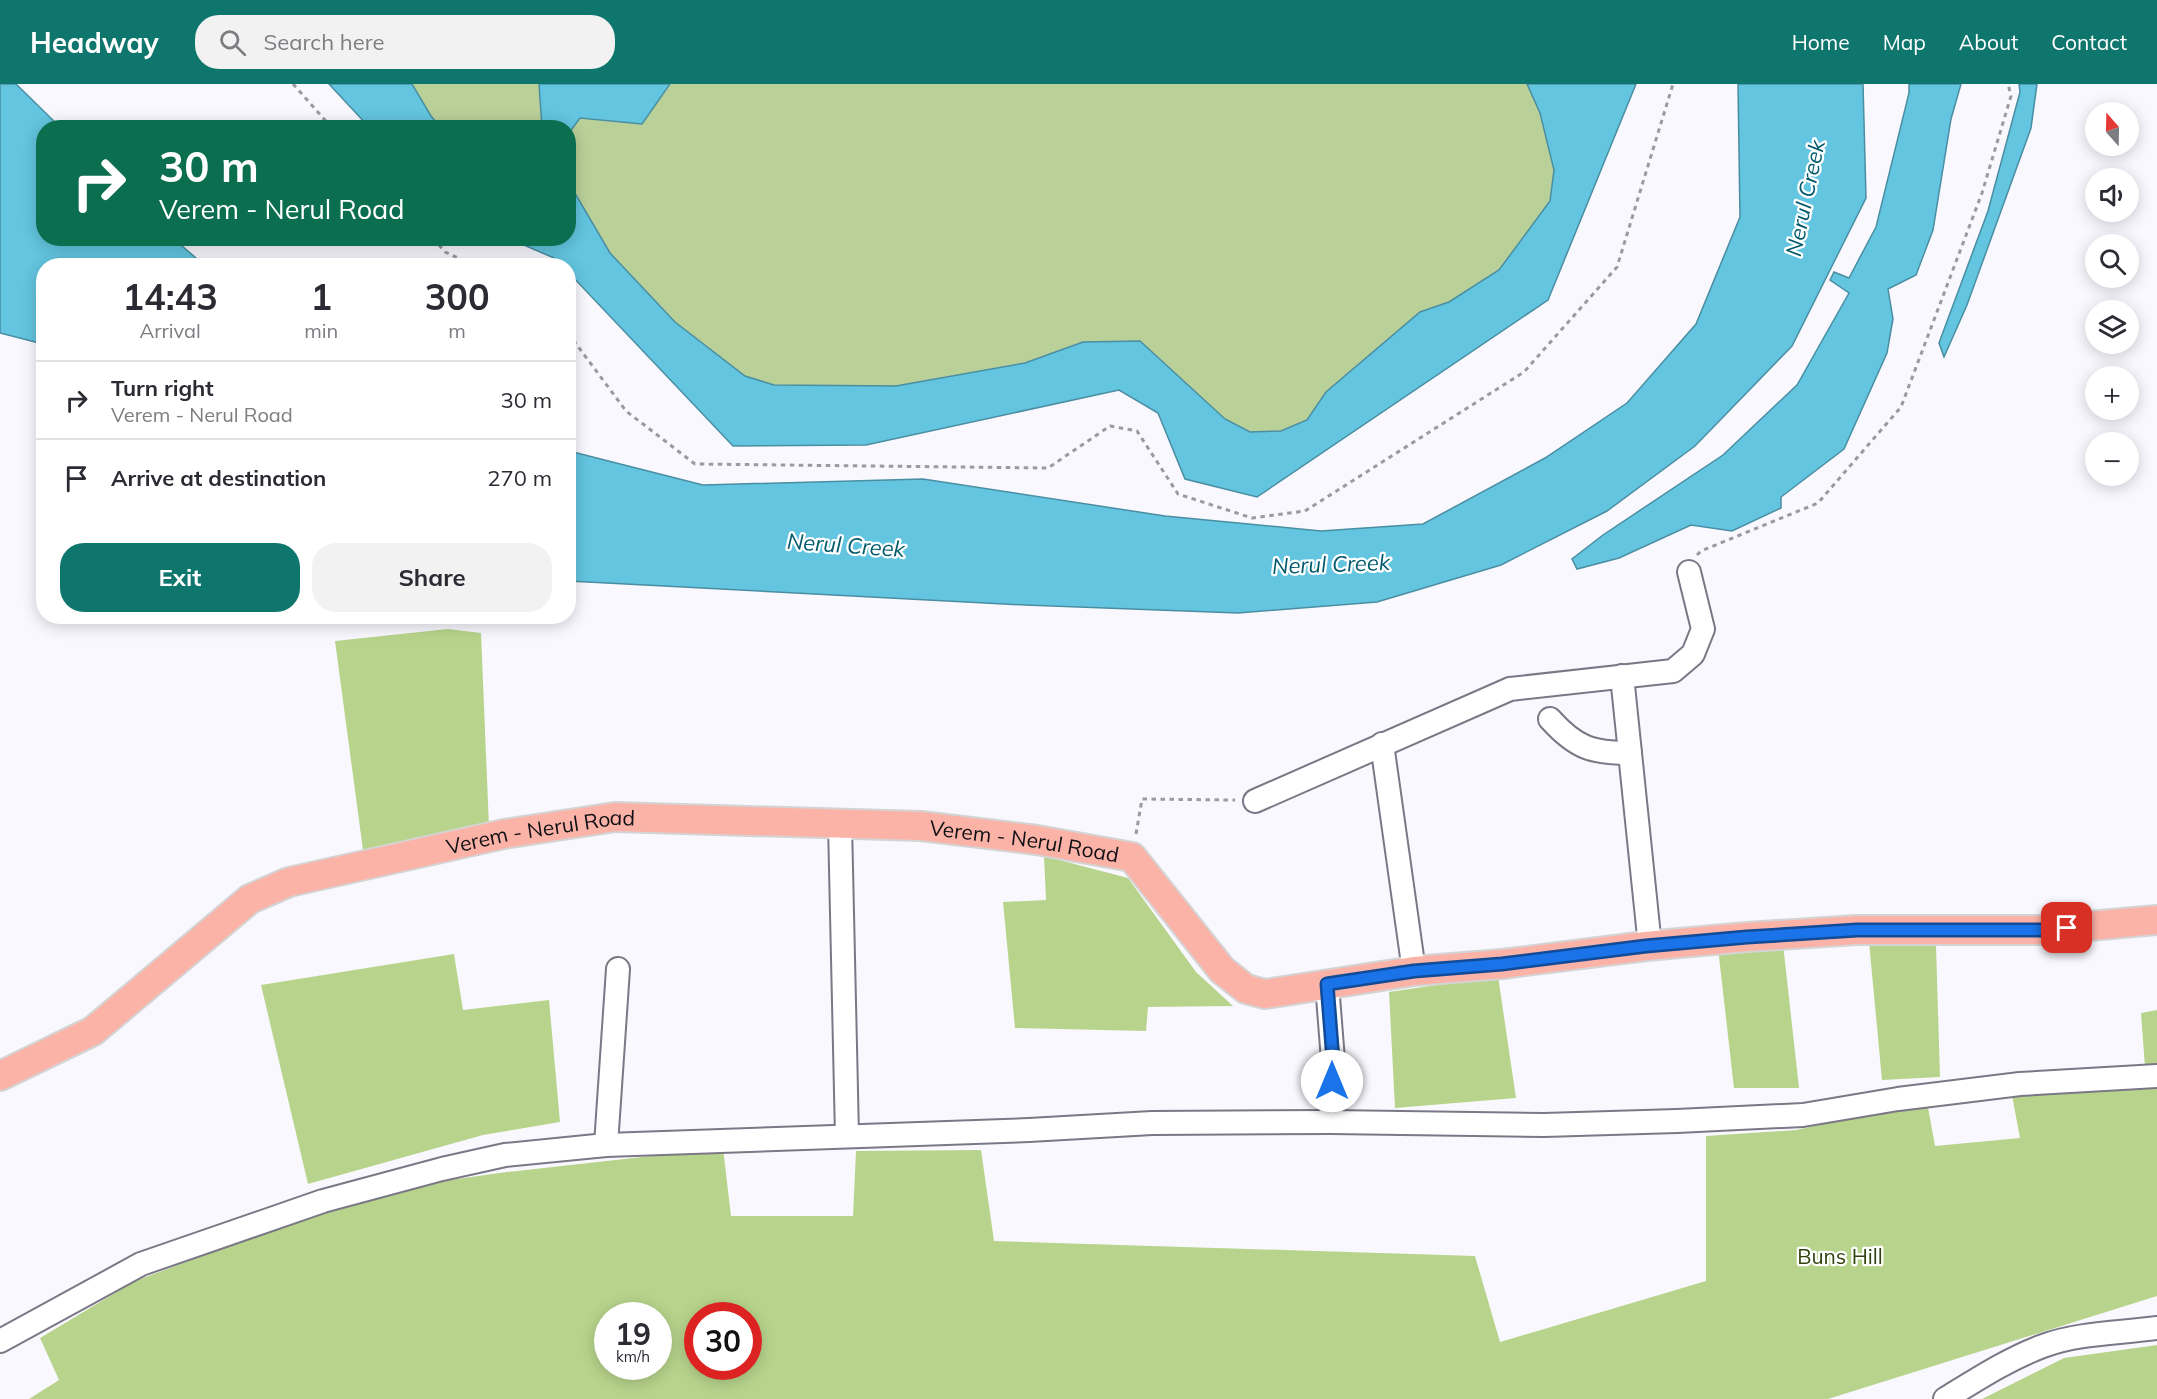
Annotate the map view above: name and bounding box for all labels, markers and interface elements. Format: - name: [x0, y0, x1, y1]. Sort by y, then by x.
- search box: [195, 15, 615, 69]
- text: Headway: [30, 25, 159, 60]
- icon: search: [216, 26, 249, 59]
- text: Search here: [264, 28, 385, 56]
- text: Home: [1792, 29, 1850, 55]
- text: Map: [1883, 29, 1926, 55]
- text: About: [1959, 29, 2018, 55]
- text: Contact: [2051, 29, 2127, 55]
- north arrow: [2085, 102, 2139, 156]
- map controls: [2085, 102, 2139, 486]
- water label: Nerul Creek: [1779, 137, 1831, 259]
- text: 30 m: [159, 140, 259, 193]
- icon: right: [60, 144, 138, 222]
- button: sound: [2085, 168, 2139, 222]
- text: Verem - Nerul Road: [159, 192, 405, 226]
- button: search: [2085, 234, 2139, 288]
- text: 14:43: [122, 274, 218, 319]
- text: 1: [310, 274, 332, 319]
- text: 300: [425, 274, 490, 319]
- button: layers: [2085, 300, 2139, 354]
- text: Arrival: [140, 318, 201, 343]
- text: min: [304, 318, 338, 343]
- text: m: [448, 318, 466, 343]
- button: +: [2085, 366, 2139, 420]
- text: Turn right: [111, 374, 214, 402]
- icon: right: [60, 384, 93, 417]
- text: 30 m: [501, 386, 552, 414]
- text: Verem - Nerul Road: [111, 402, 293, 427]
- button: −: [2085, 432, 2139, 486]
- icon: arrive: [60, 462, 93, 495]
- text: Arrive at destination: [111, 464, 326, 492]
- text: 270 m: [487, 464, 552, 492]
- water label: Nerul Creek: [786, 527, 907, 563]
- button: Exit: [60, 543, 300, 612]
- button: Share: [312, 543, 552, 612]
- water label: Nerul Creek: [1271, 548, 1391, 580]
- street label: Verem - Nerul Road: [444, 804, 635, 860]
- street label: Verem - Nerul Road: [928, 814, 1121, 867]
- pin: [2041, 902, 2092, 953]
- icon: arrive: [2050, 911, 2083, 944]
- position arrow: [1300, 1049, 1364, 1113]
- park label: Buns Hill: [1797, 1243, 1883, 1269]
- speed limit sign: 30: [684, 1302, 762, 1380]
- text: 19: [615, 1315, 651, 1353]
- text: km/h: [616, 1347, 650, 1366]

